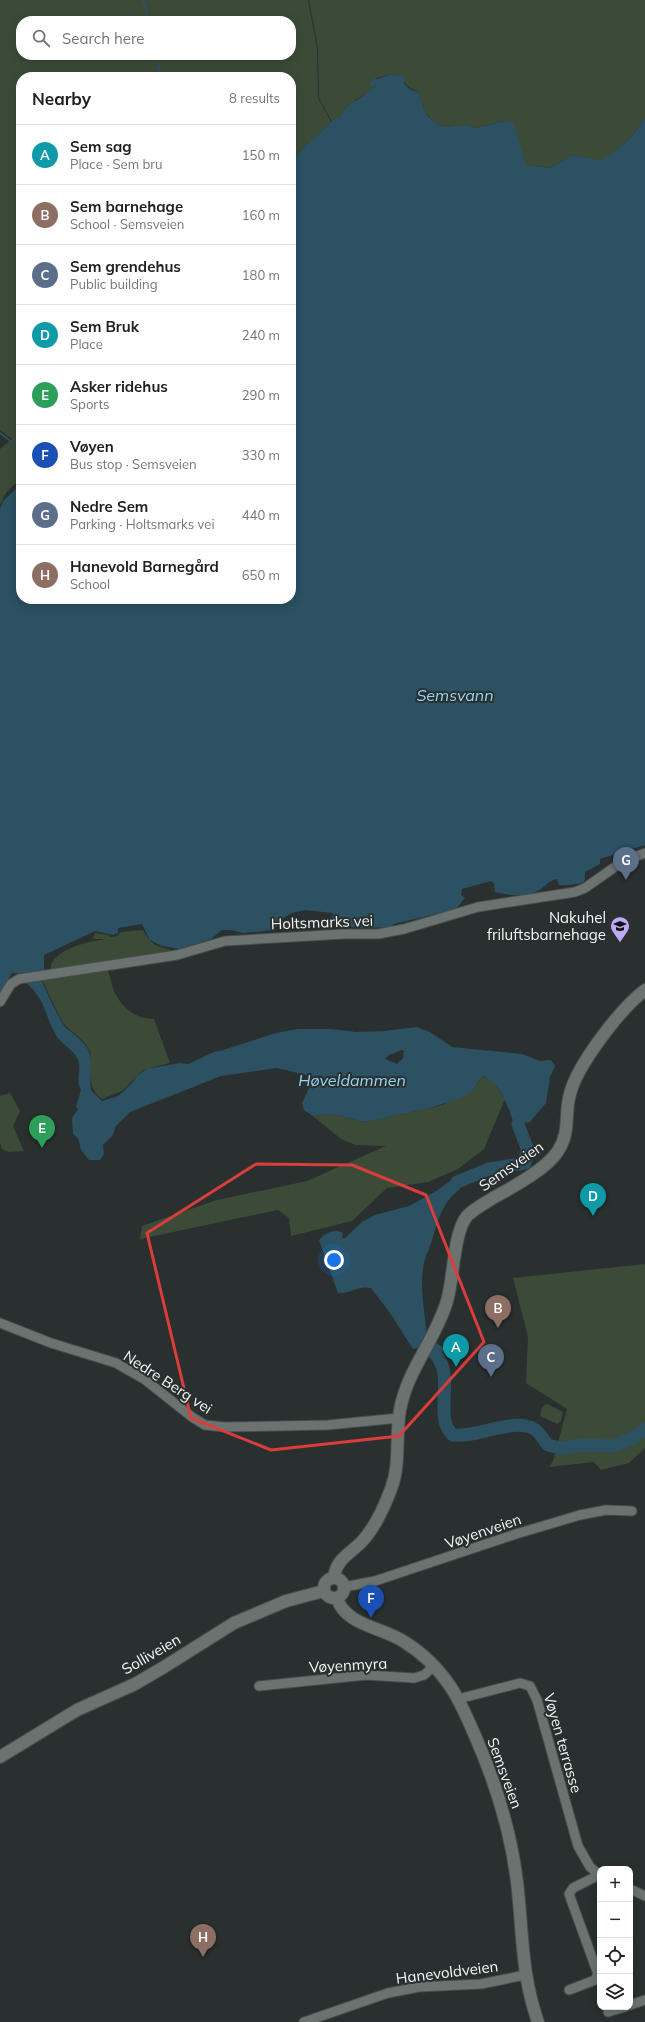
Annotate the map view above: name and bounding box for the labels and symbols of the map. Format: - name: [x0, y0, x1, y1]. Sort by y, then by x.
- water label: Semsvann: [416, 685, 494, 705]
- pin: G: [613, 847, 639, 880]
- place label: Nakuhel friluftsbarnehage: [487, 908, 606, 944]
- street label: Holtsmarks vei: [270, 911, 374, 933]
- school or university icon: Nakuhel friluftsbarnehage: [609, 915, 631, 943]
- water label: Høveldammen: [298, 1070, 406, 1090]
- pin: E: [29, 1115, 55, 1148]
- street label: Semsveien: [475, 1137, 547, 1195]
- pin: D: [580, 1183, 606, 1216]
- your location: [324, 1250, 344, 1270]
- pin: B: [485, 1295, 511, 1328]
- pin: A: [443, 1334, 469, 1367]
- pin: C: [478, 1344, 504, 1377]
- street label: Nedre Berg vei: [120, 1346, 216, 1418]
- street label: Vøyenveien: [442, 1509, 524, 1553]
- pin: F: [358, 1585, 384, 1618]
- street label: Solliveien: [118, 1629, 184, 1679]
- street label: Vøyenmyra: [308, 1653, 388, 1677]
- street label: Vøyen terrasse: [540, 1691, 586, 1795]
- street label: Semsveien: [483, 1735, 527, 1811]
- pin: H: [190, 1924, 216, 1957]
- street label: Hanevoldveien: [395, 1956, 499, 1988]

